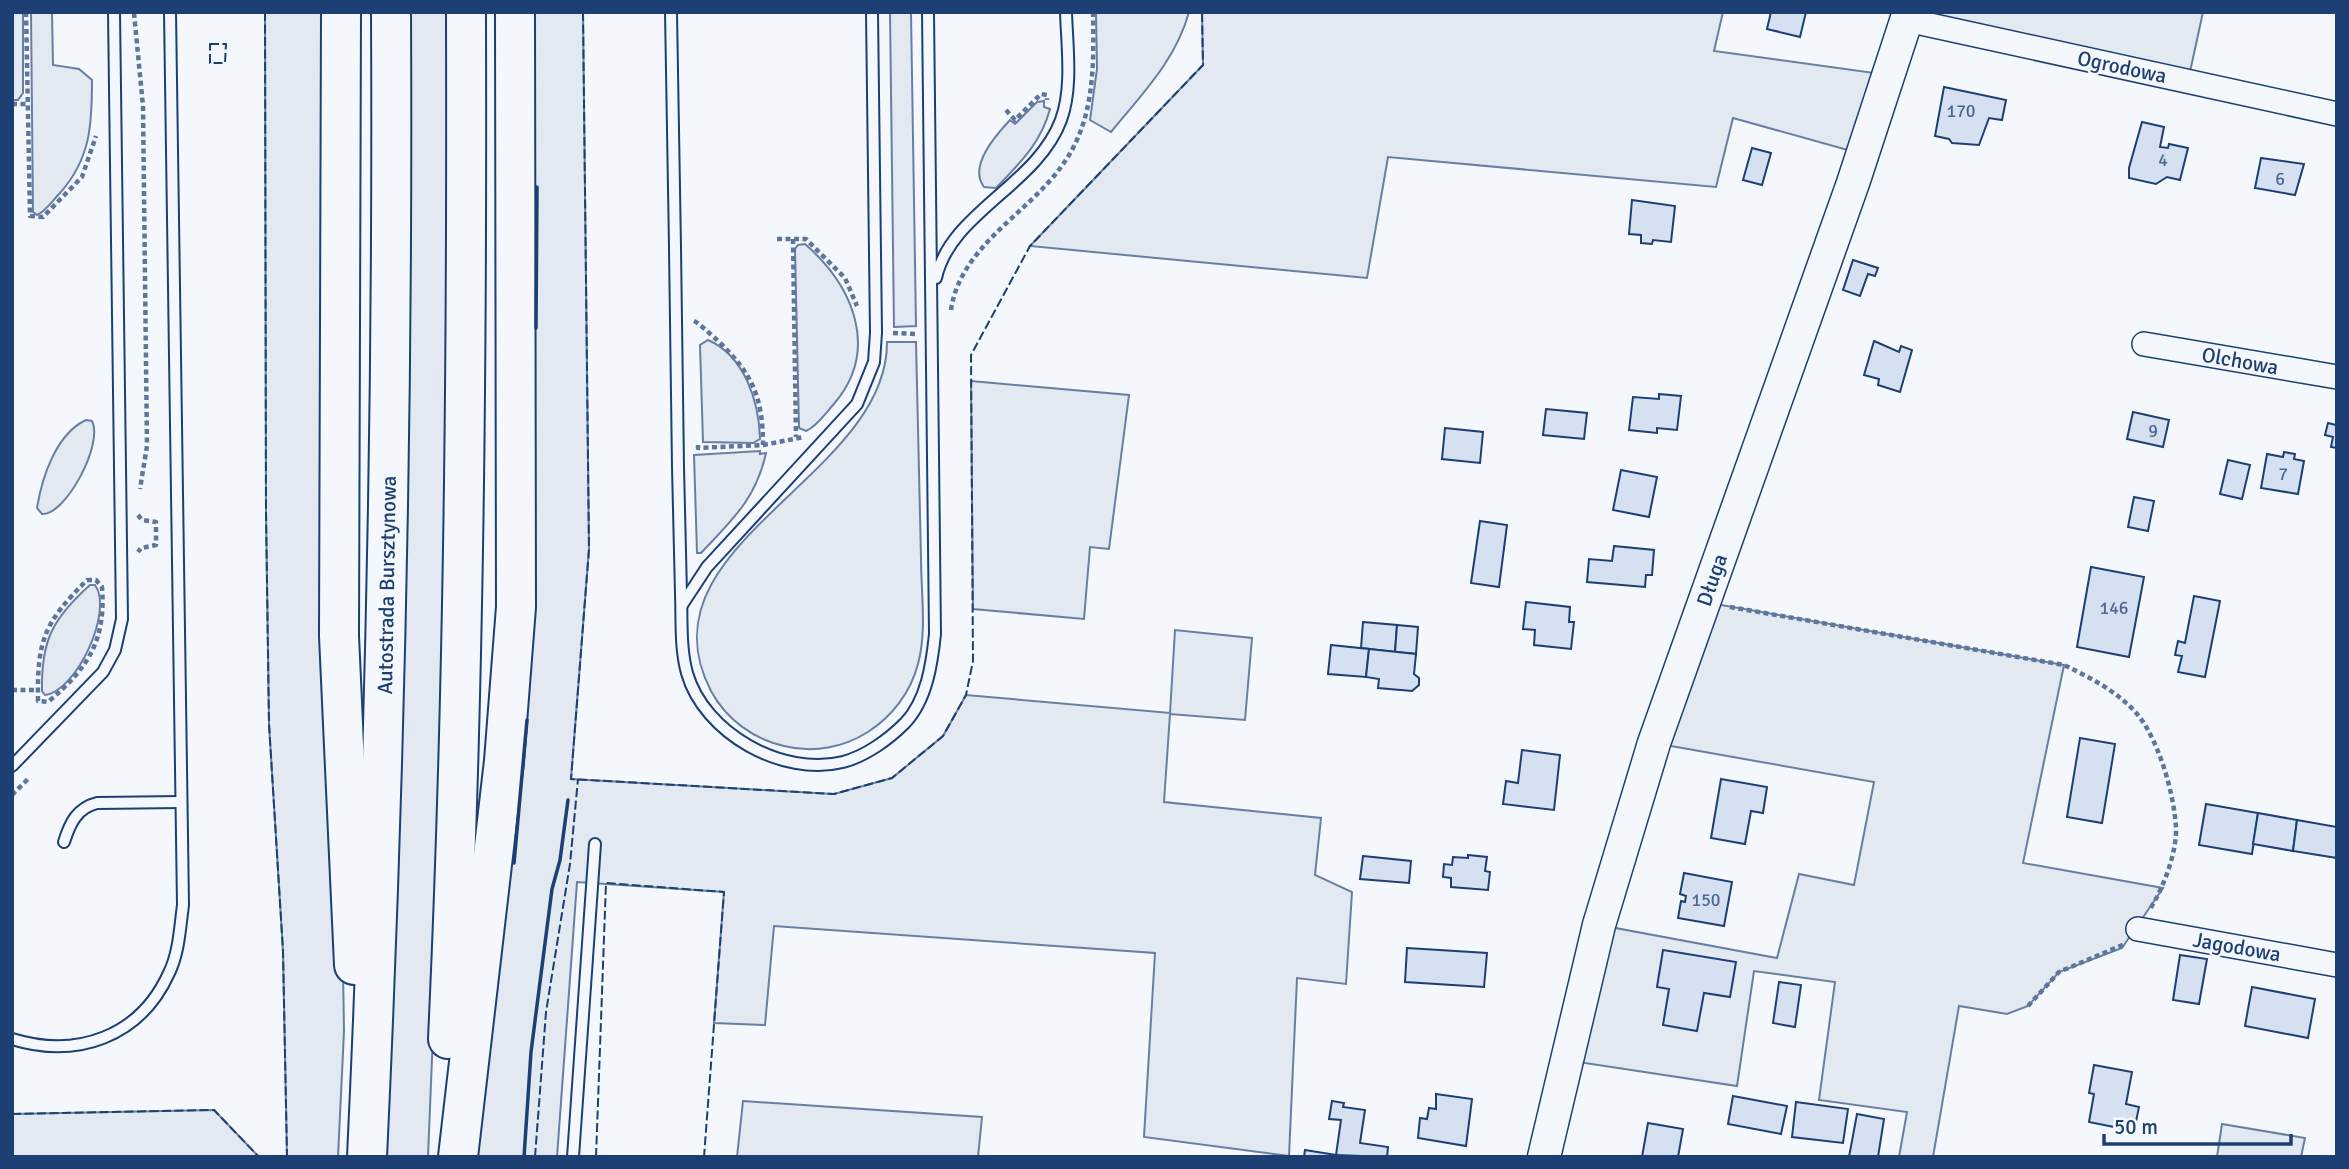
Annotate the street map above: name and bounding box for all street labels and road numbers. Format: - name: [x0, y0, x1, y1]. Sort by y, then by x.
- street label: Ogrodowa: [2075, 45, 2169, 89]
- street label: Olchowa: [2200, 341, 2280, 381]
- street label: Autostrada Bursztynowa: [372, 475, 402, 695]
- street label: Długa: [1691, 550, 1733, 610]
- street label: Jagodowa: [2191, 926, 2283, 968]

